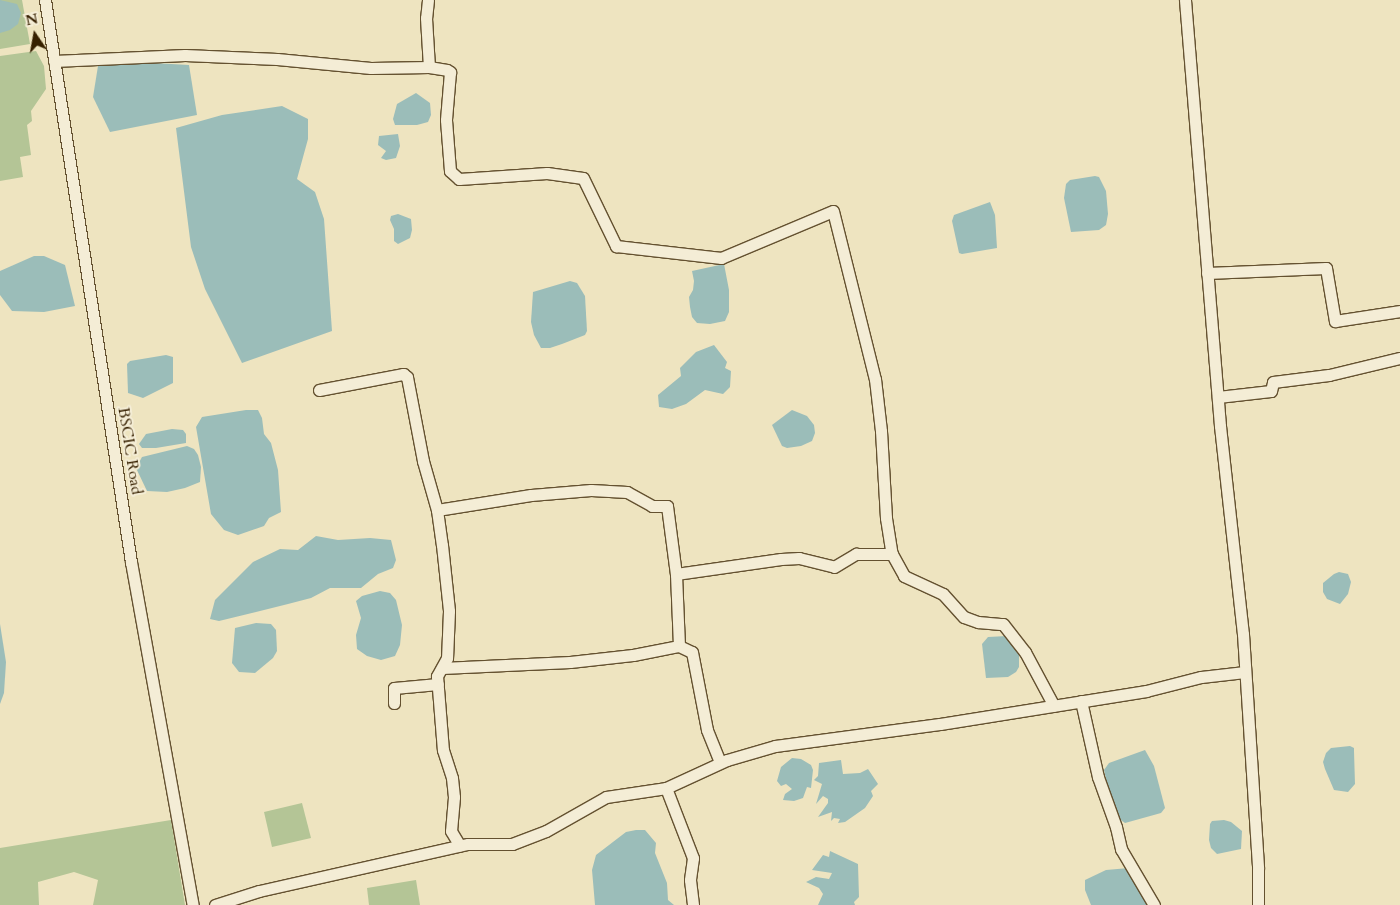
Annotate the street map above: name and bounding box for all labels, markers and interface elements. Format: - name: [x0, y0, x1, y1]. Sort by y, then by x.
- text: N: [24, 9, 40, 30]
- north arrow: [10, 10, 60, 60]
- street label: BSCIC Road: [114, 406, 146, 496]

